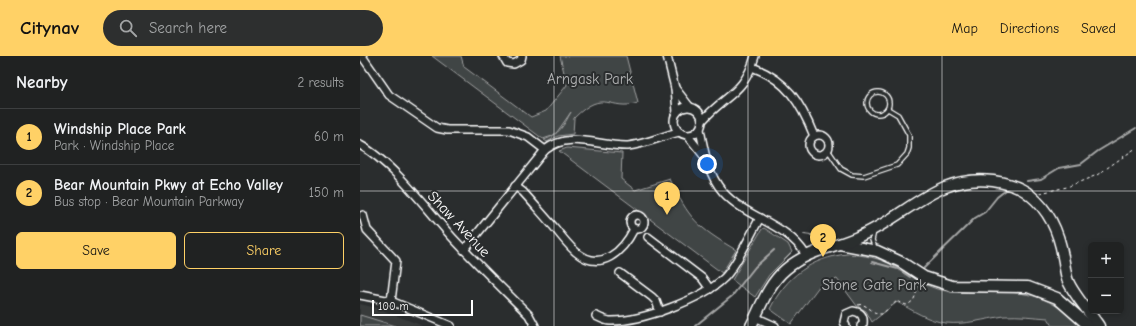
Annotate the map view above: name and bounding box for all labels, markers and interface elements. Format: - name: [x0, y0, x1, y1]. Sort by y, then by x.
- search box: [103, 10, 383, 46]
- text: Citynav: [20, 17, 79, 39]
- icon: search: [117, 17, 139, 39]
- text: Search here: [149, 19, 227, 37]
- text: Map: [951, 20, 978, 37]
- text: Directions: [1000, 20, 1059, 37]
- text: Saved: [1081, 20, 1116, 37]
- park label: Arngask Park: [547, 70, 634, 88]
- text: Nearby: [16, 73, 67, 92]
- text: 2 results: [297, 75, 344, 90]
- text: Windship Place Park: [54, 120, 186, 138]
- text: 1: [26, 129, 32, 144]
- text: 60 m: [314, 129, 344, 144]
- text: Park · Windship Place: [54, 138, 174, 153]
- your location: [697, 154, 717, 174]
- text: Bear Mountain Pkwy at Echo Valley: [54, 176, 283, 194]
- pin: 1: [654, 182, 680, 215]
- text: 2: [26, 185, 32, 200]
- text: 150 m: [309, 185, 344, 200]
- street label: Shaw Avenue: [424, 187, 494, 261]
- text: Bus stop · Bear Mountain Parkway: [54, 194, 244, 209]
- pin: 2: [810, 224, 836, 257]
- button: Save: [16, 232, 176, 269]
- button: Share: [184, 232, 344, 269]
- map controls: [1088, 242, 1124, 314]
- button: +: [1088, 242, 1124, 278]
- park label: Stone Gate Park: [822, 276, 927, 294]
- button: −: [1088, 278, 1124, 314]
- scale bar: [372, 298, 473, 317]
- text: 100 m: [378, 300, 409, 313]

